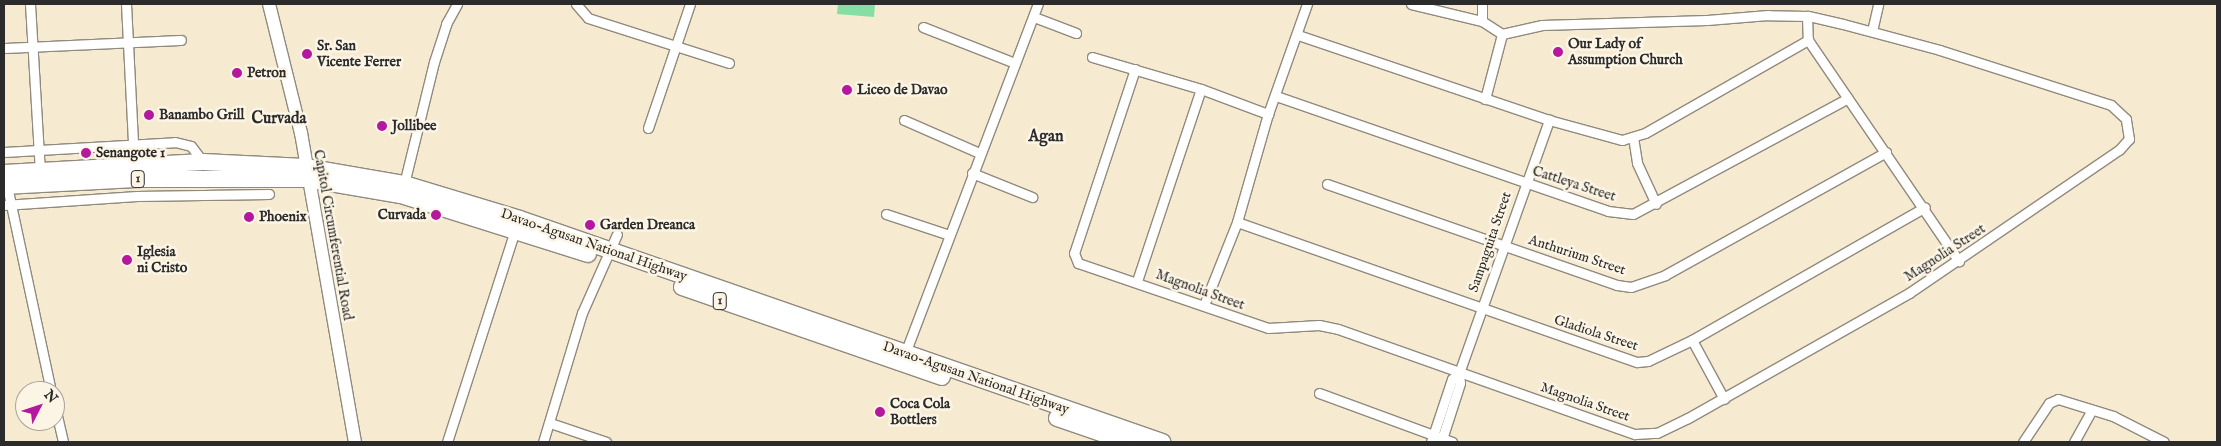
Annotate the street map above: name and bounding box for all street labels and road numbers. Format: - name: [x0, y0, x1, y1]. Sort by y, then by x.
- street label: Capitol Circumferential Road: [310, 148, 356, 322]
- street label: Cattleya Street: [1530, 163, 1618, 205]
- road number: 1: [130, 170, 146, 188]
- street label: Sampaguita Street: [1465, 190, 1515, 294]
- street label: Davao-Agusan National Highway: [499, 205, 689, 285]
- street label: Magnolia Street: [1901, 221, 1989, 285]
- street label: Anthurium Street: [1526, 231, 1628, 279]
- street label: Magnolia Street: [1153, 266, 1247, 314]
- road number: 1: [712, 292, 728, 310]
- street label: Gladiola Street: [1552, 312, 1640, 354]
- street label: Davao-Agusan National Highway: [881, 338, 1071, 418]
- street label: Magnolia Street: [1538, 379, 1632, 425]

